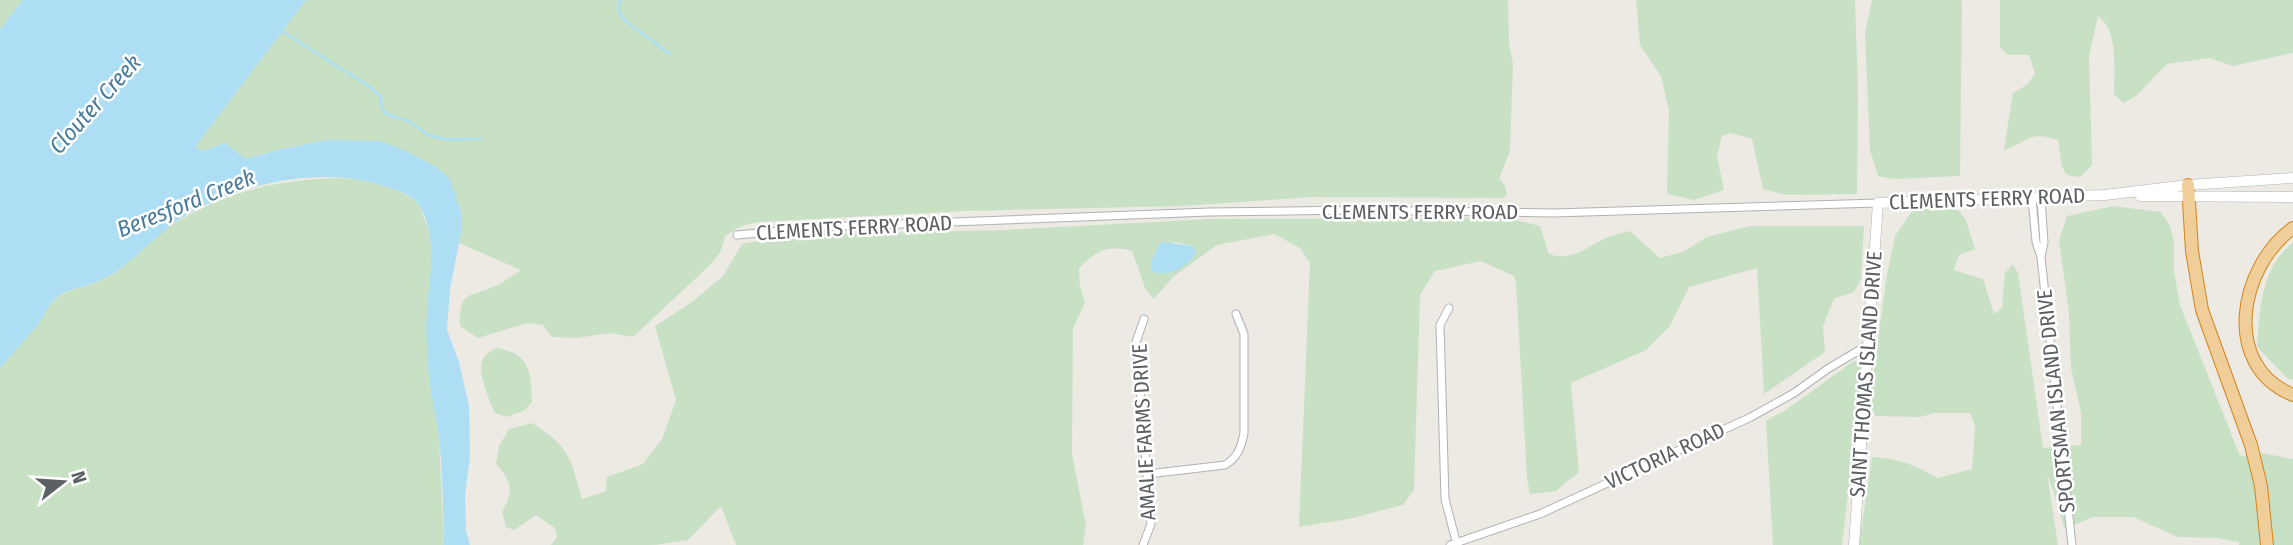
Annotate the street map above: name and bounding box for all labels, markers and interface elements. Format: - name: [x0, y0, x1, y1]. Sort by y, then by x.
- water label: Clouter Creek: [43, 48, 147, 160]
- water label: Beresford Creek: [113, 163, 259, 243]
- street label: CLEMENTS FERRY ROAD: [1888, 183, 2086, 215]
- street label: CLEMENTS FERRY ROAD: [1322, 199, 1518, 225]
- street label: CLEMENTS FERRY ROAD: [755, 210, 953, 246]
- street label: SAINT THOMAS ISLAND DRIVE: [1844, 250, 1888, 498]
- street label: SPORTSMAN ISLAND DRIVE: [2031, 288, 2081, 514]
- street label: AMALIE FARMS DRIVE: [1126, 343, 1162, 521]
- street label: VICTORIA ROAD: [1601, 417, 1729, 495]
- north arrow: [28, 447, 98, 517]
- text: N: [66, 468, 91, 486]

